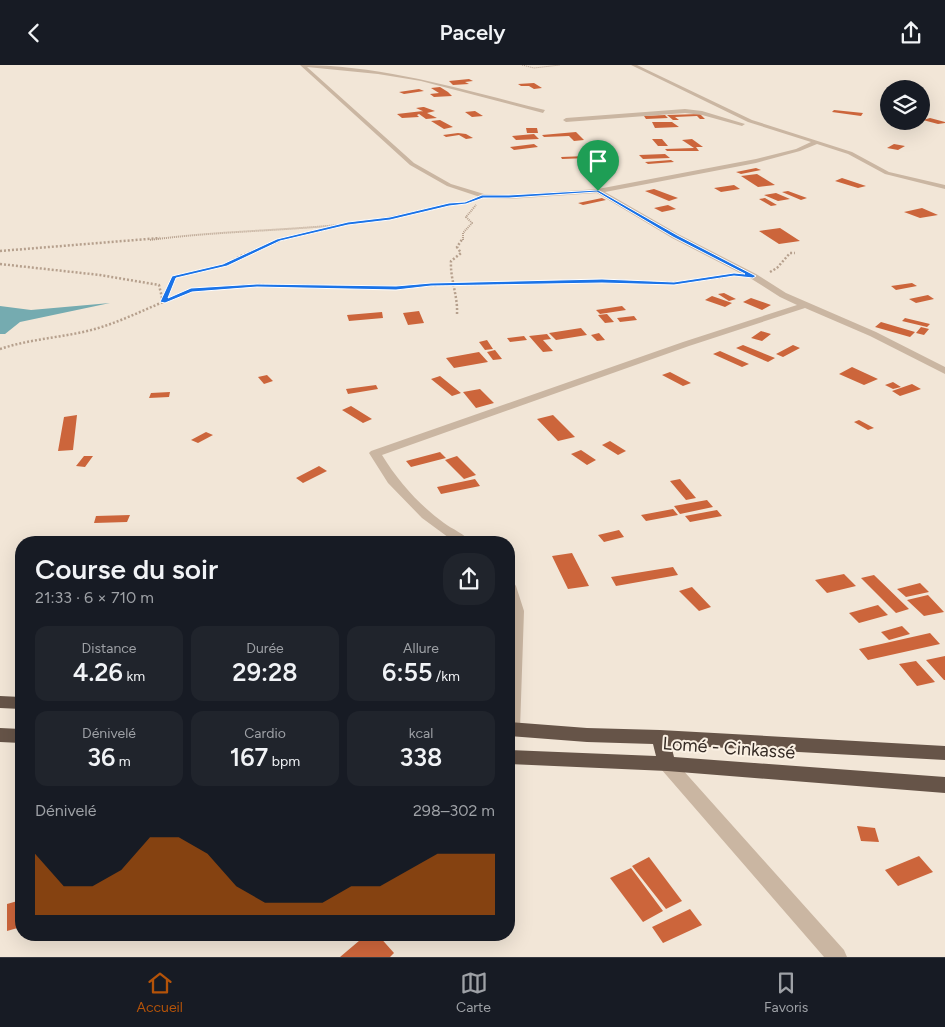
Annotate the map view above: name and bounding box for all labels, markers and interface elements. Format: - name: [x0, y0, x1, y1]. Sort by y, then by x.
- icon: back: [20, 19, 48, 47]
- text: Pacely: [440, 19, 505, 46]
- icon: share: [897, 19, 925, 47]
- map controls: [880, 80, 930, 130]
- button: layers: [880, 80, 930, 130]
- pin: [577, 140, 619, 191]
- icon: arrive: [584, 147, 612, 175]
- text: Course du soir: [35, 552, 218, 586]
- button: share: [443, 553, 495, 605]
- text: 21:33 · 6 × 710 m: [35, 588, 154, 607]
- text: Distance: [82, 640, 136, 657]
- text: Durée: [246, 640, 284, 657]
- text: Allure: [403, 640, 439, 657]
- text: 4.26: [73, 657, 123, 687]
- text: 29:28: [232, 657, 298, 687]
- text: 6:55: [382, 657, 432, 687]
- text: km: [123, 668, 145, 685]
- text: /km: [432, 668, 460, 685]
- text: Dénivelé: [82, 725, 136, 742]
- text: Cardio: [244, 725, 286, 742]
- text: kcal: [409, 725, 433, 742]
- street label: Lomé - Cinkassé: [662, 732, 796, 764]
- text: 36: [87, 742, 115, 772]
- text: 167: [230, 742, 268, 772]
- text: 338: [400, 742, 442, 772]
- text: m: [115, 753, 131, 770]
- text: bpm: [268, 753, 300, 770]
- text: Dénivelé: [35, 801, 97, 820]
- text: 298–302 m: [413, 801, 495, 820]
- tab: Accueil: [137, 969, 183, 1016]
- tab: Carte: [456, 969, 491, 1016]
- tab: Favoris: [764, 969, 808, 1016]

